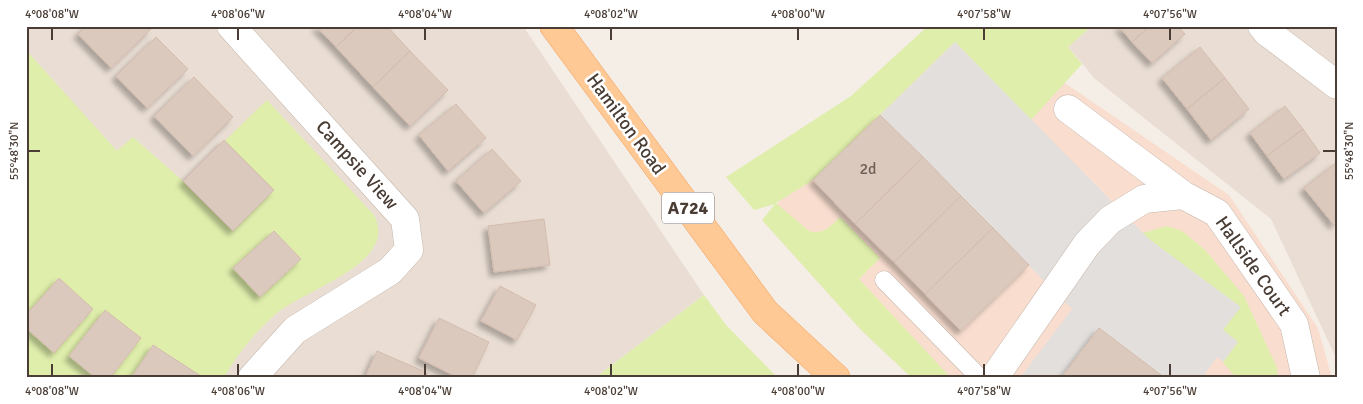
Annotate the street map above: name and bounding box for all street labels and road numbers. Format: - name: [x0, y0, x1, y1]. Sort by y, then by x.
- street label: Hamilton Road: [581, 69, 671, 179]
- street label: Campsie View: [310, 115, 404, 215]
- road number: A724: [662, 192, 714, 224]
- street label: Hallside Court: [1210, 211, 1296, 321]

